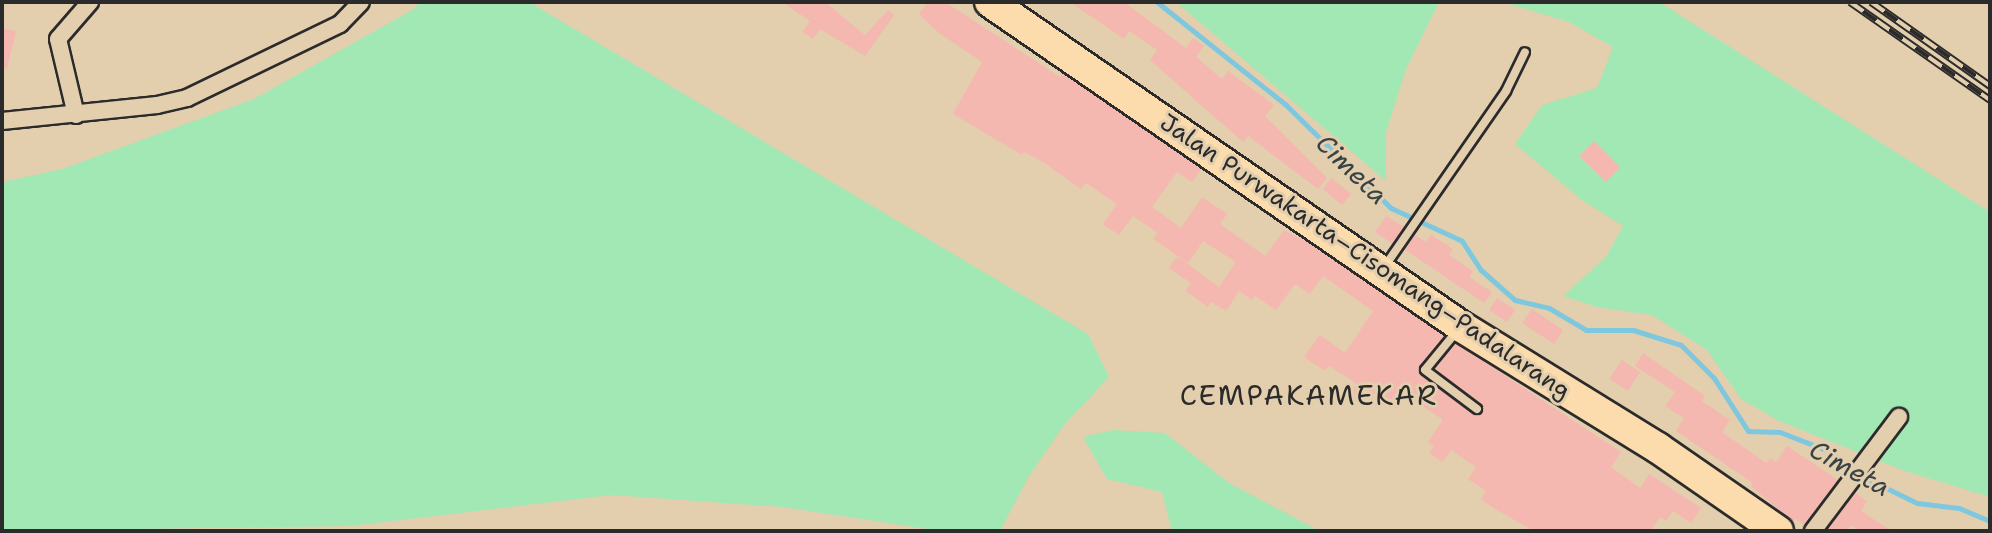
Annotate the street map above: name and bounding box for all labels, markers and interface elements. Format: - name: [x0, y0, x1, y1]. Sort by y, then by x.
- street label: Jalan Purwakarta–Cisomang–Padalarang: [1154, 108, 1576, 406]
- water label: Cimeta: [1310, 127, 1394, 211]
- district label: CEMPAKAMEKAR: [1181, 378, 1437, 412]
- water label: Cimeta: [1804, 433, 1896, 503]

